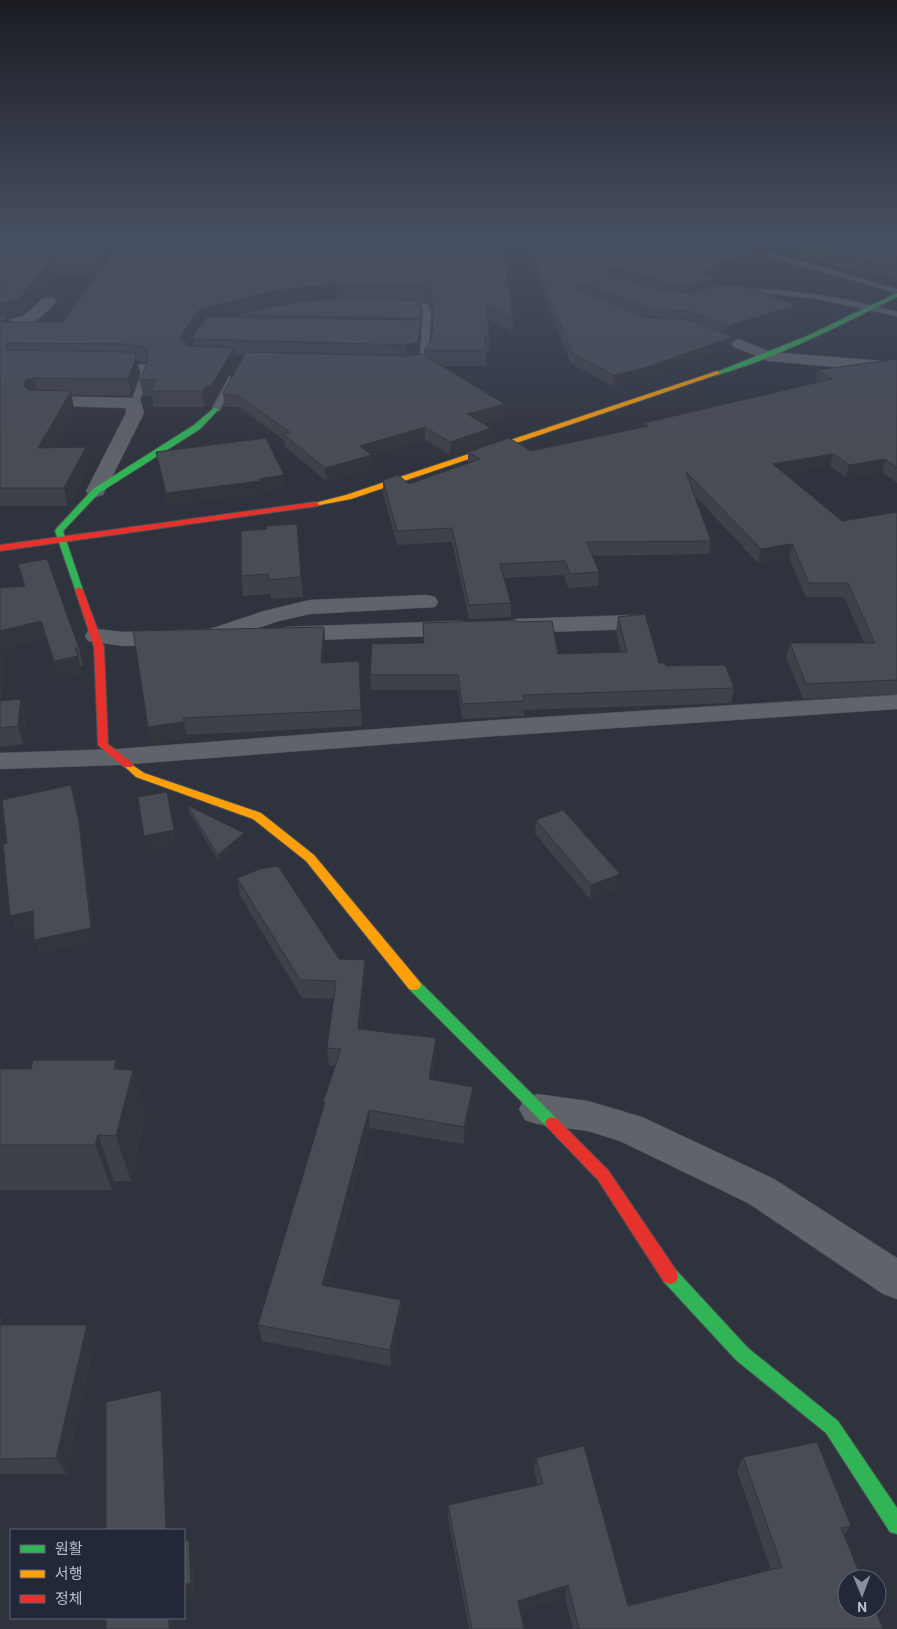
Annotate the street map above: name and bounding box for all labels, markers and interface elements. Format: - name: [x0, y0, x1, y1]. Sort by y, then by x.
- legend: [10, 1529, 185, 1619]
- text: 원활: [55, 1540, 83, 1558]
- text: 서행: [55, 1565, 83, 1583]
- north arrow: [837, 1569, 887, 1619]
- text: 정체: [55, 1590, 83, 1608]
- text: N: [857, 1599, 867, 1615]

